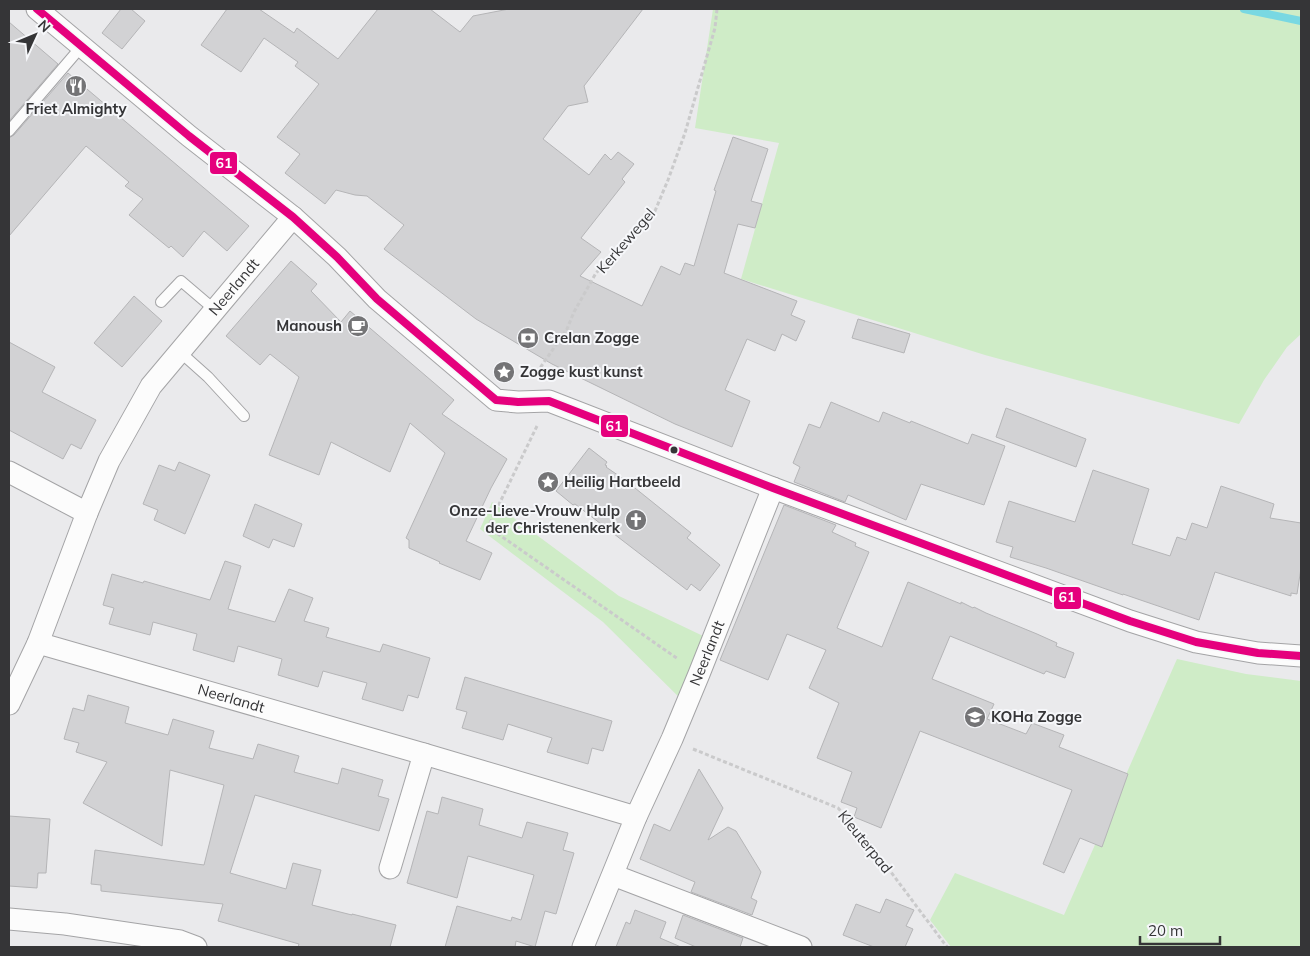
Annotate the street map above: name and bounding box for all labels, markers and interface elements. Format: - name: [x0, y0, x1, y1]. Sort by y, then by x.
- north arrow: [10, 10, 60, 60]
- text: N: [34, 16, 54, 36]
- restaurant icon: Friet Almighty: [64, 74, 88, 98]
- place label: Friet Almighty: [25, 99, 127, 118]
- line badge: 61: [209, 151, 238, 175]
- text: 61: [216, 154, 232, 172]
- street label: Kerkewegel: [592, 204, 659, 277]
- street label: Neerlandt: [204, 254, 263, 319]
- cafe icon: Manoush: [346, 314, 370, 338]
- place label: Manoush: [276, 316, 342, 335]
- bank icon: Crelan Zogge: [516, 326, 540, 350]
- place label: Crelan Zogge: [544, 328, 639, 347]
- place icon: Zogge kust kunst: [492, 360, 516, 384]
- place label: Zogge kust kunst: [520, 362, 643, 381]
- line badge: 61: [600, 414, 629, 438]
- text: 61: [606, 417, 622, 435]
- unlabelled marker: [669, 445, 679, 455]
- place icon: Heilig Hartbeeld: [536, 470, 560, 494]
- place label: Heilig Hartbeeld: [564, 472, 681, 491]
- place label: Onze-Lieve-Vrouw Hulp der Christenenkerk: [449, 501, 621, 537]
- church icon: Onze-Lieve-Vrouw Hulp der Christenenkerk: [624, 508, 648, 532]
- line badge: 61: [1053, 586, 1082, 610]
- text: 61: [1059, 588, 1075, 606]
- street label: Neerlandt: [685, 618, 728, 689]
- street label: Neerlandt: [196, 679, 267, 717]
- school or university icon: KOHa Zogge: [963, 705, 987, 729]
- place label: KOHa Zogge: [991, 707, 1082, 726]
- street label: Kleuterpad: [834, 806, 897, 877]
- scale bar: [1140, 914, 1220, 946]
- text: 20 m: [1148, 921, 1183, 940]

